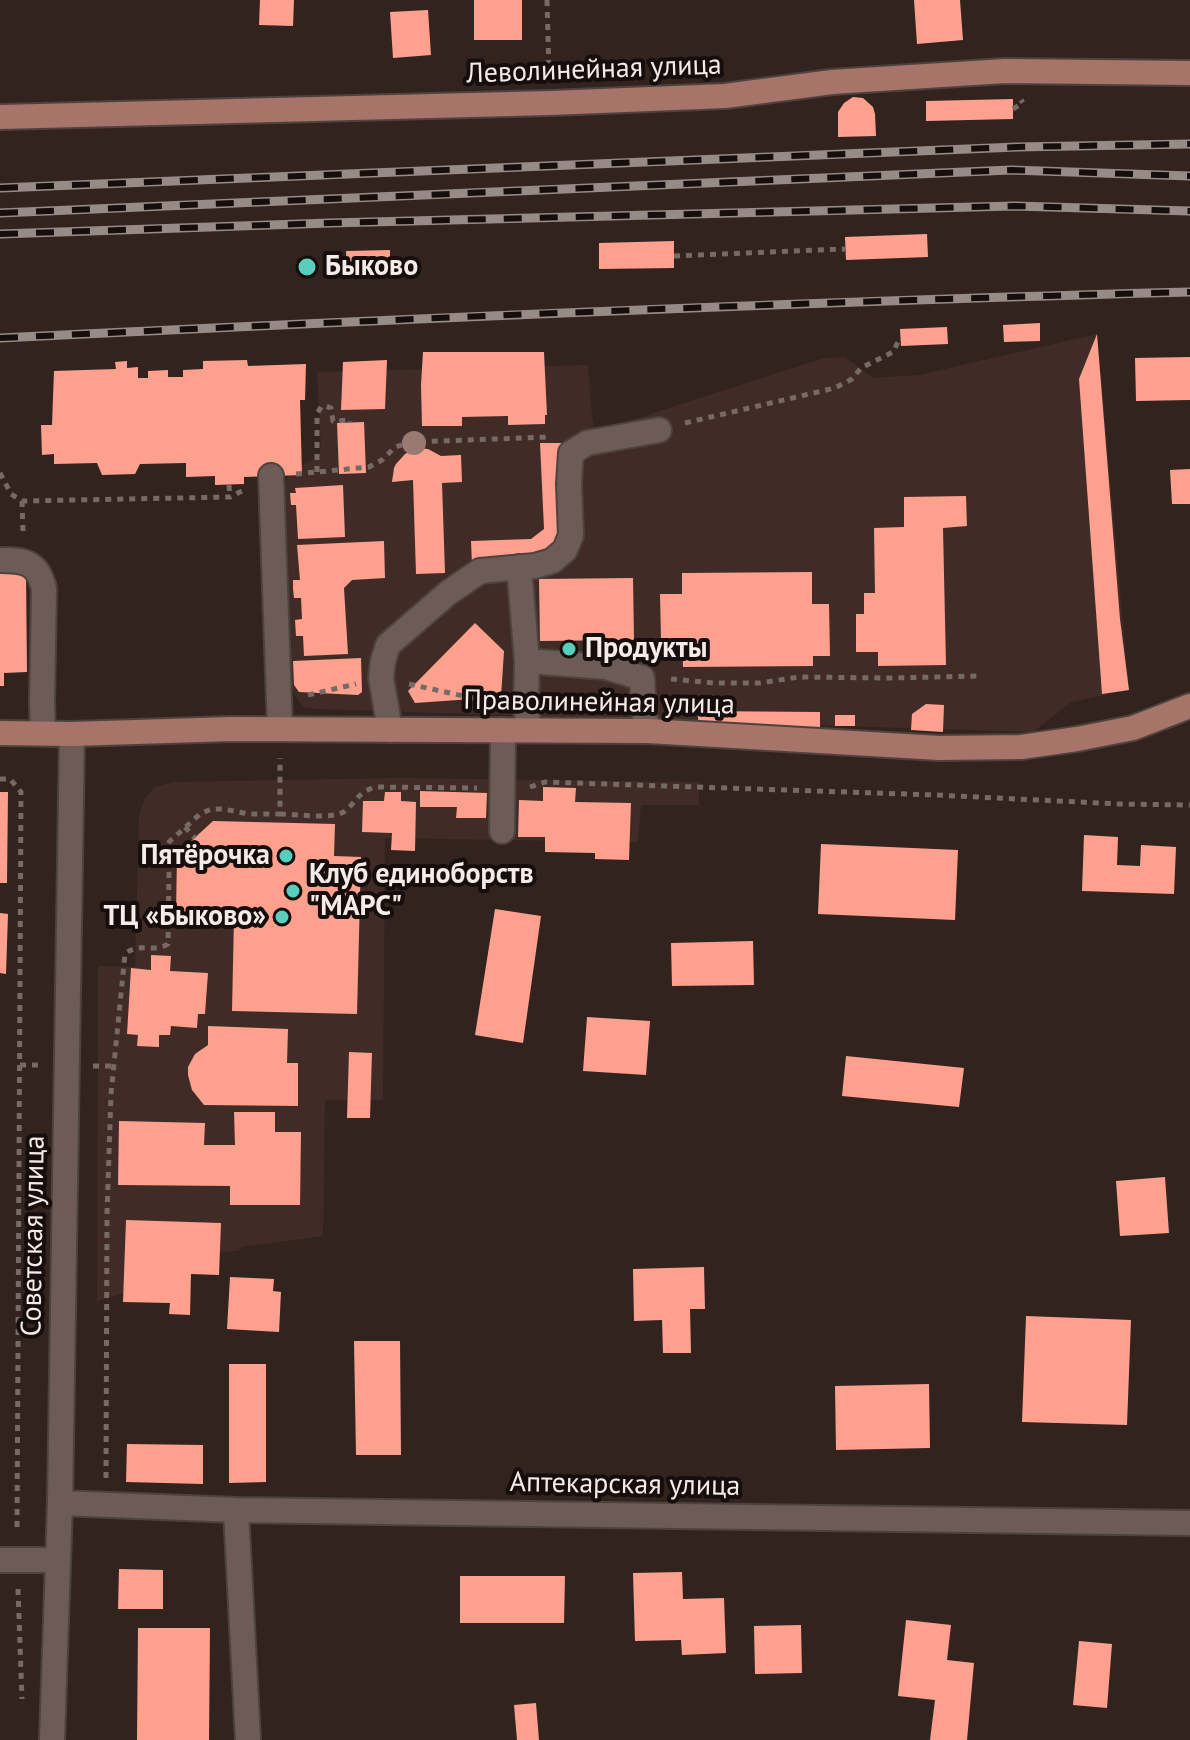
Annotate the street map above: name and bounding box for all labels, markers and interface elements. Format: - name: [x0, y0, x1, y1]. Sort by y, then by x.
- street label: Леволинейная улица: [466, 49, 722, 91]
- place label: Быково: [325, 250, 418, 284]
- marker: Быково: [296, 256, 318, 278]
- place label: Продукты: [585, 632, 707, 666]
- marker: Продукты: [560, 640, 578, 658]
- street label: Праволинейная улица: [463, 684, 735, 722]
- place label: Пятёрочка: [140, 839, 270, 873]
- marker: Пятёрочка: [277, 847, 295, 865]
- place label: Клуб единоборств "МАРС": [309, 858, 534, 924]
- marker: Клуб единоборств "МАРС": [284, 882, 302, 900]
- place label: ТЦ «Быково»: [103, 900, 266, 934]
- marker: ТЦ «Быково»: [273, 908, 291, 926]
- street label: Советская улица: [15, 1135, 53, 1337]
- street label: Аптекарская улица: [509, 1466, 741, 1504]

